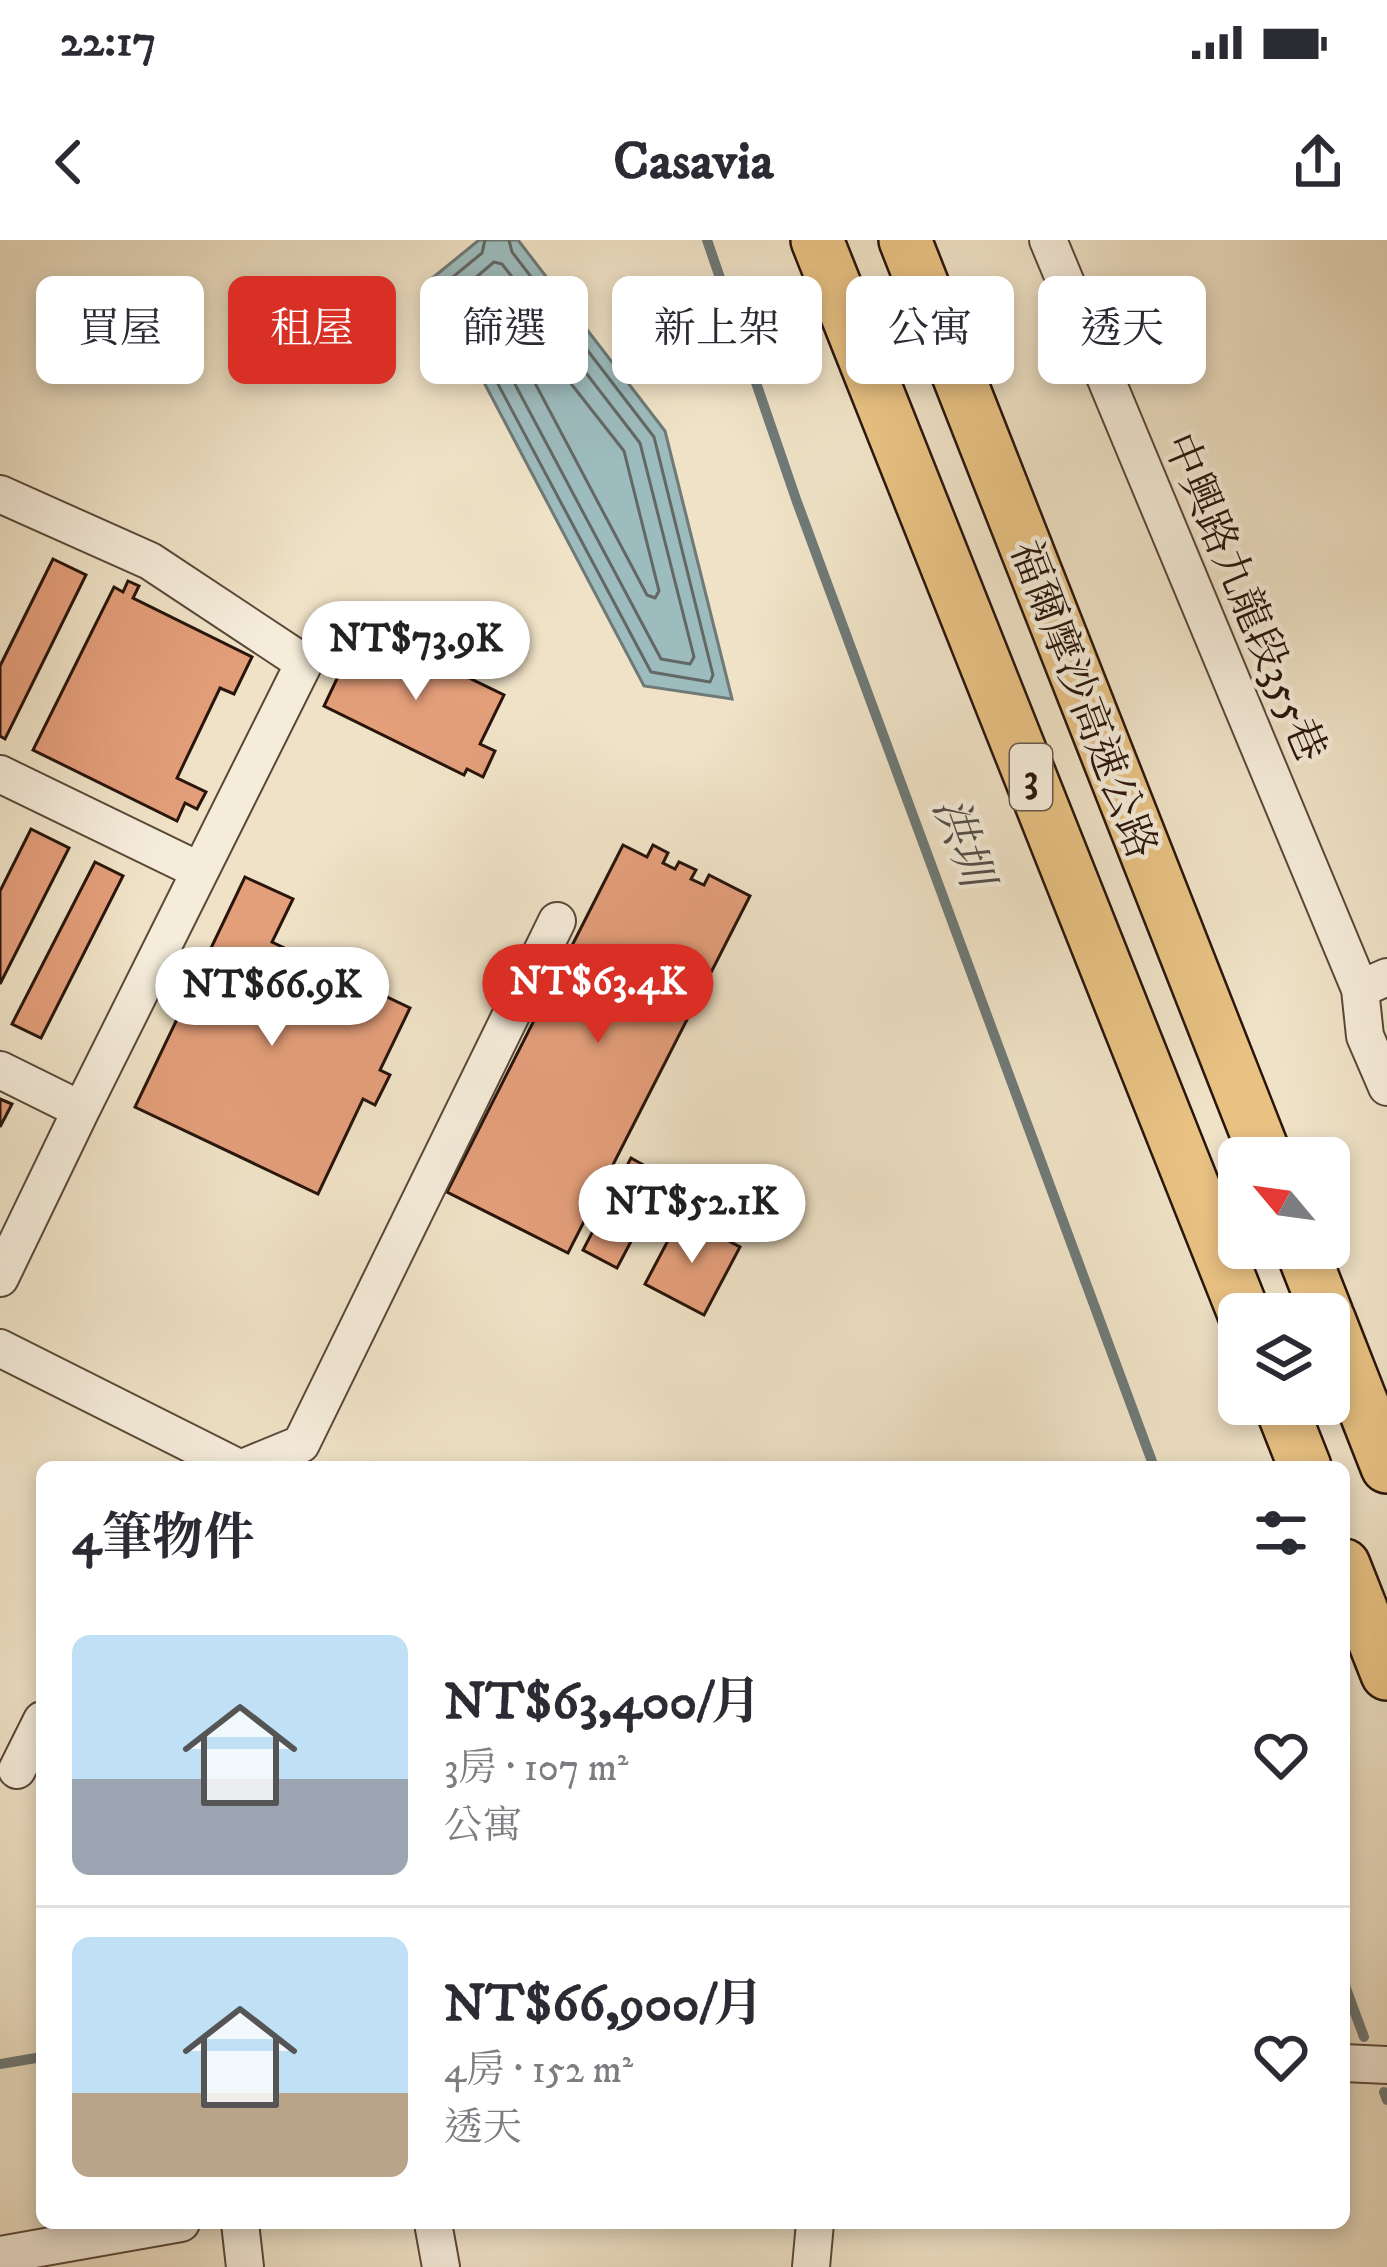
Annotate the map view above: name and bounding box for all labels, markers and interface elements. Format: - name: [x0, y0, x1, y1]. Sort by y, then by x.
- text: 22:17: [60, 14, 156, 70]
- icon: back: [36, 129, 102, 195]
- text: Casavia: [613, 129, 774, 196]
- icon: share: [1285, 129, 1351, 195]
- chip: 買屋: [36, 276, 204, 384]
- chip: 租屋: [228, 276, 396, 384]
- chip: 篩選: [420, 276, 588, 384]
- chip: 新上架: [612, 276, 822, 384]
- chip: 公寓: [846, 276, 1014, 384]
- chip: 透天: [1038, 276, 1206, 384]
- street label: 中興路九龍段355巷: [1151, 426, 1336, 770]
- street label: 福爾摩沙高速公路: [998, 534, 1167, 866]
- pin: NT$73.9K: [292, 601, 540, 703]
- text: NT$73.9K: [329, 615, 503, 664]
- road number: 3: [1010, 744, 1052, 810]
- water label: 洪圳: [919, 790, 1005, 900]
- pin: NT$63.4K: [474, 944, 722, 1046]
- pin: NT$66.9K: [148, 947, 396, 1049]
- text: NT$63.4K: [509, 958, 687, 1007]
- text: NT$66.9K: [182, 961, 362, 1010]
- north arrow: [1218, 1137, 1350, 1269]
- map controls: [1218, 1137, 1350, 1425]
- pin: NT$52.1K: [568, 1164, 816, 1266]
- text: NT$52.1K: [606, 1178, 778, 1227]
- button: layers: [1218, 1293, 1350, 1425]
- icon: filters: [1248, 1500, 1314, 1566]
- text: 4筆物件: [72, 1507, 254, 1571]
- text: NT$63,400/月: [444, 1671, 762, 1735]
- icon: home: [168, 1683, 312, 1827]
- icon: heart: [1248, 1722, 1314, 1788]
- text: 3房 · 107 m²: [444, 1744, 629, 1793]
- text: 公寓: [444, 1802, 522, 1851]
- text: NT$66,900/月: [444, 1973, 764, 2037]
- icon: home: [168, 1985, 312, 2129]
- icon: heart: [1248, 2024, 1314, 2090]
- text: 4房 · 152 m²: [444, 2046, 633, 2095]
- text: 透天: [444, 2104, 522, 2153]

